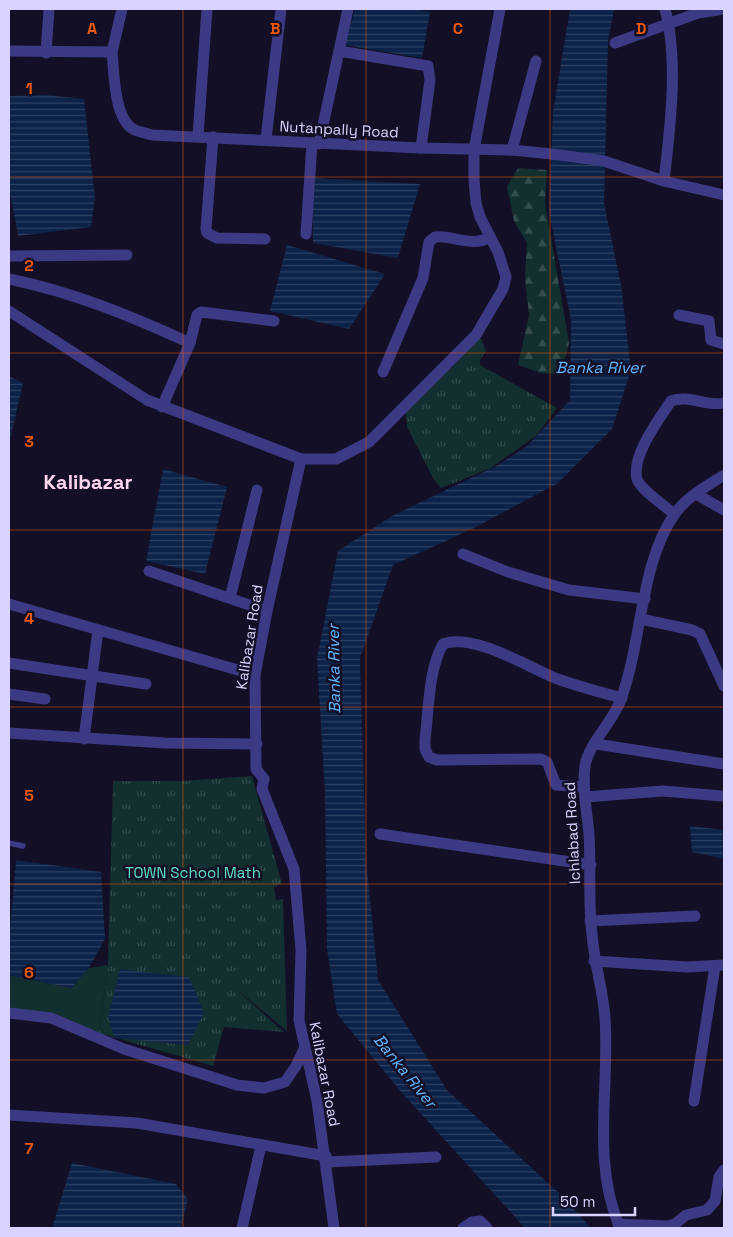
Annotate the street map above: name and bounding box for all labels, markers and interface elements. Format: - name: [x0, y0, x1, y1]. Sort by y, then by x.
- text: A: [87, 18, 97, 39]
- text: B: [270, 18, 280, 39]
- text: C: [453, 18, 463, 39]
- text: D: [636, 18, 646, 39]
- text: 1: [25, 78, 33, 99]
- street label: Nutanpally Road: [279, 116, 399, 142]
- text: 2: [24, 255, 34, 276]
- water label: Banka River: [555, 357, 647, 378]
- text: 3: [24, 431, 34, 452]
- district label: Kalibazar: [44, 469, 133, 495]
- street label: Kalibazar Road: [231, 583, 267, 691]
- text: 4: [24, 608, 34, 629]
- water label: Banka River: [323, 622, 345, 714]
- street label: Ichlabad Road: [560, 781, 584, 885]
- text: 5: [24, 785, 34, 806]
- park label: TOWN School Math: [125, 863, 261, 882]
- text: 6: [24, 962, 34, 983]
- street label: Kalibazar Road: [306, 1020, 344, 1128]
- water label: Banka River: [369, 1030, 442, 1114]
- text: 7: [25, 1138, 34, 1159]
- scale bar: [553, 1184, 636, 1216]
- text: 50 m: [560, 1192, 595, 1211]

